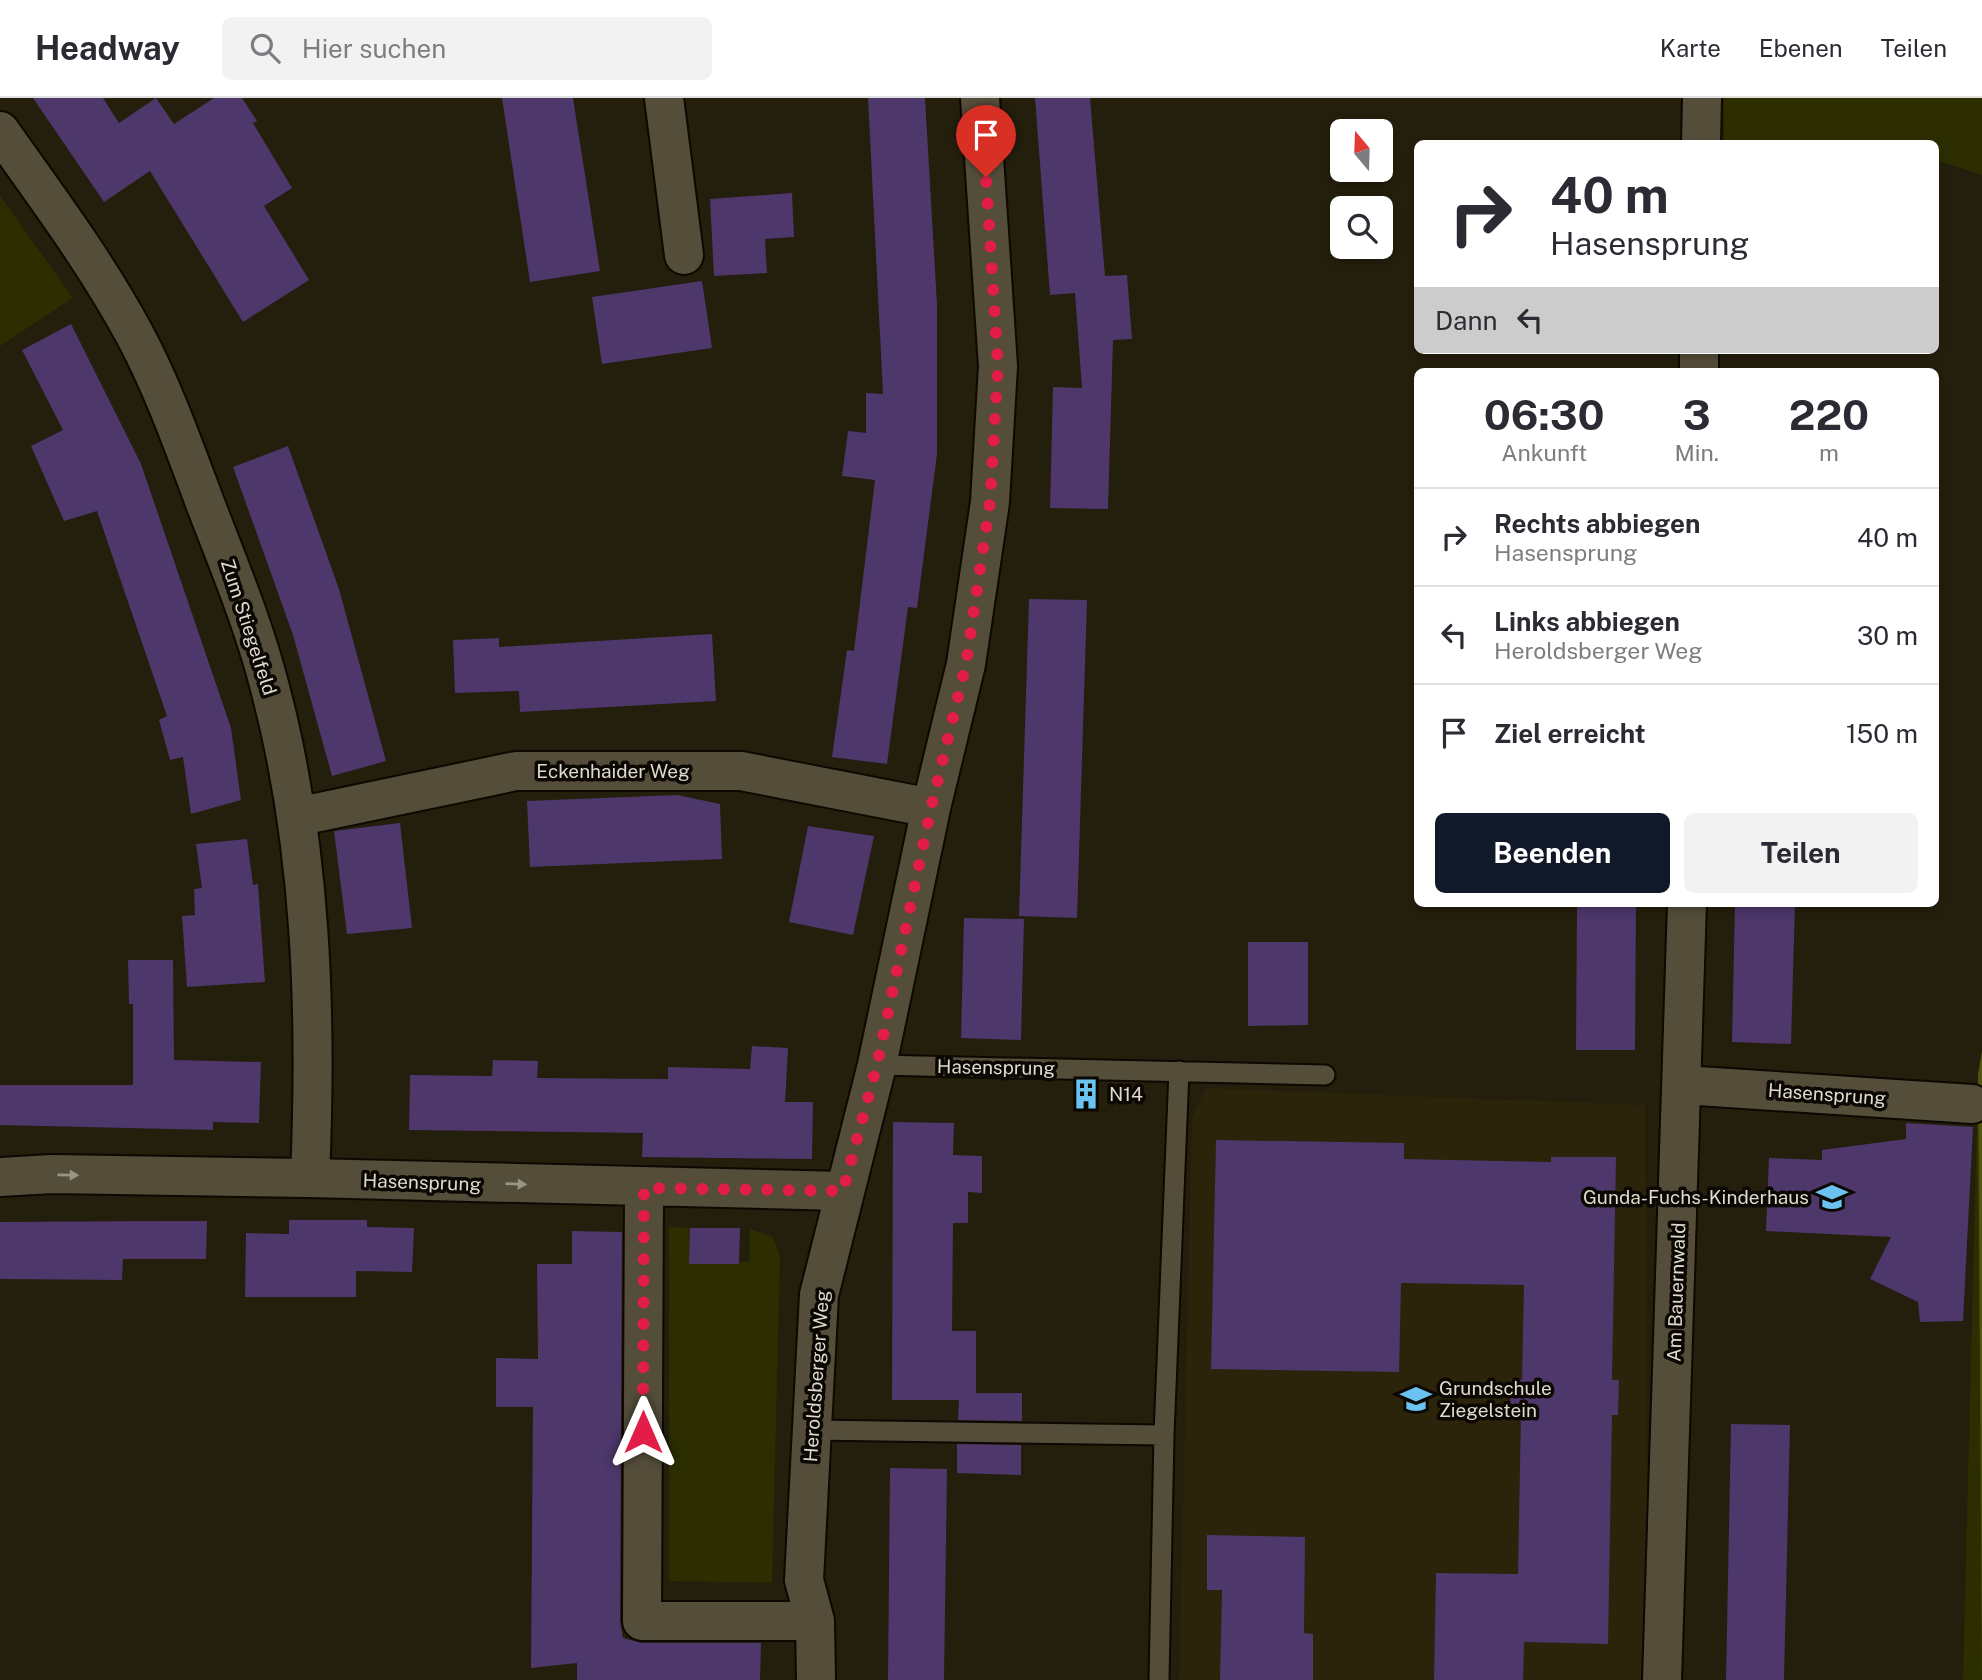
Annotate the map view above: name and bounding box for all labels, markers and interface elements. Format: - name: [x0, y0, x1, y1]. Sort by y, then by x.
- search box: [222, 17, 712, 80]
- text: Headway: [35, 29, 180, 67]
- icon: search: [246, 29, 284, 67]
- text: Hier suchen: [302, 33, 446, 64]
- text: Karte: [1660, 34, 1721, 62]
- text: Ebenen: [1759, 34, 1843, 62]
- text: Teilen: [1881, 34, 1947, 62]
- pin: [956, 105, 1016, 177]
- icon: arrive: [967, 116, 1005, 154]
- north arrow: [1330, 119, 1393, 182]
- map controls: [1330, 119, 1393, 259]
- text: 40 m: [1550, 166, 1669, 224]
- icon: right: [1435, 168, 1526, 259]
- button: search: [1330, 196, 1393, 259]
- text: Hasensprung: [1550, 225, 1750, 262]
- icon: left: [1511, 301, 1549, 339]
- text: Dann: [1435, 305, 1497, 336]
- text: 06:30: [1484, 390, 1605, 439]
- text: 3: [1683, 390, 1711, 439]
- text: 220: [1789, 390, 1869, 439]
- text: Ankunft: [1501, 439, 1587, 466]
- text: Min.: [1674, 439, 1719, 466]
- text: m: [1819, 439, 1839, 466]
- text: Rechts abbiegen: [1494, 508, 1700, 539]
- icon: right: [1435, 518, 1473, 556]
- text: 40 m: [1857, 522, 1918, 553]
- text: Hasensprung: [1494, 539, 1637, 566]
- street label: Zum Stiegelfeld: [217, 556, 281, 698]
- text: Links abbiegen: [1494, 606, 1680, 637]
- icon: left: [1435, 616, 1473, 654]
- text: 30 m: [1857, 620, 1918, 651]
- text: Heroldsberger Weg: [1494, 637, 1703, 664]
- icon: arrive: [1435, 714, 1473, 752]
- text: Ziel erreicht: [1494, 718, 1646, 749]
- text: 150 m: [1846, 718, 1918, 749]
- street label: Eckenhaider Weg: [536, 760, 690, 782]
- button: Beenden: [1435, 813, 1670, 893]
- button: Teilen: [1684, 813, 1918, 893]
- street label: Hasensprung: [937, 1055, 1056, 1079]
- building icon: N14: [1069, 1077, 1103, 1111]
- street label: Hasensprung: [1767, 1079, 1887, 1109]
- place label: N14: [1109, 1083, 1143, 1105]
- one-way arrow: [57, 1169, 79, 1180]
- street label: Hasensprung: [362, 1169, 482, 1195]
- one-way arrow: [505, 1179, 527, 1190]
- school or university icon: Gunda-Fuchs-Kinderhaus: [1815, 1180, 1849, 1214]
- place label: Gunda-Fuchs-Kinderhaus: [1583, 1186, 1809, 1208]
- street label: Am Bauernwald: [1663, 1222, 1689, 1362]
- street label: Heroldsberger Weg: [799, 1289, 833, 1463]
- place label: Grundschule Ziegelstein: [1439, 1377, 1552, 1421]
- school or university icon: Grundschule Ziegelstein: [1399, 1382, 1433, 1416]
- position arrow: [606, 1395, 680, 1469]

